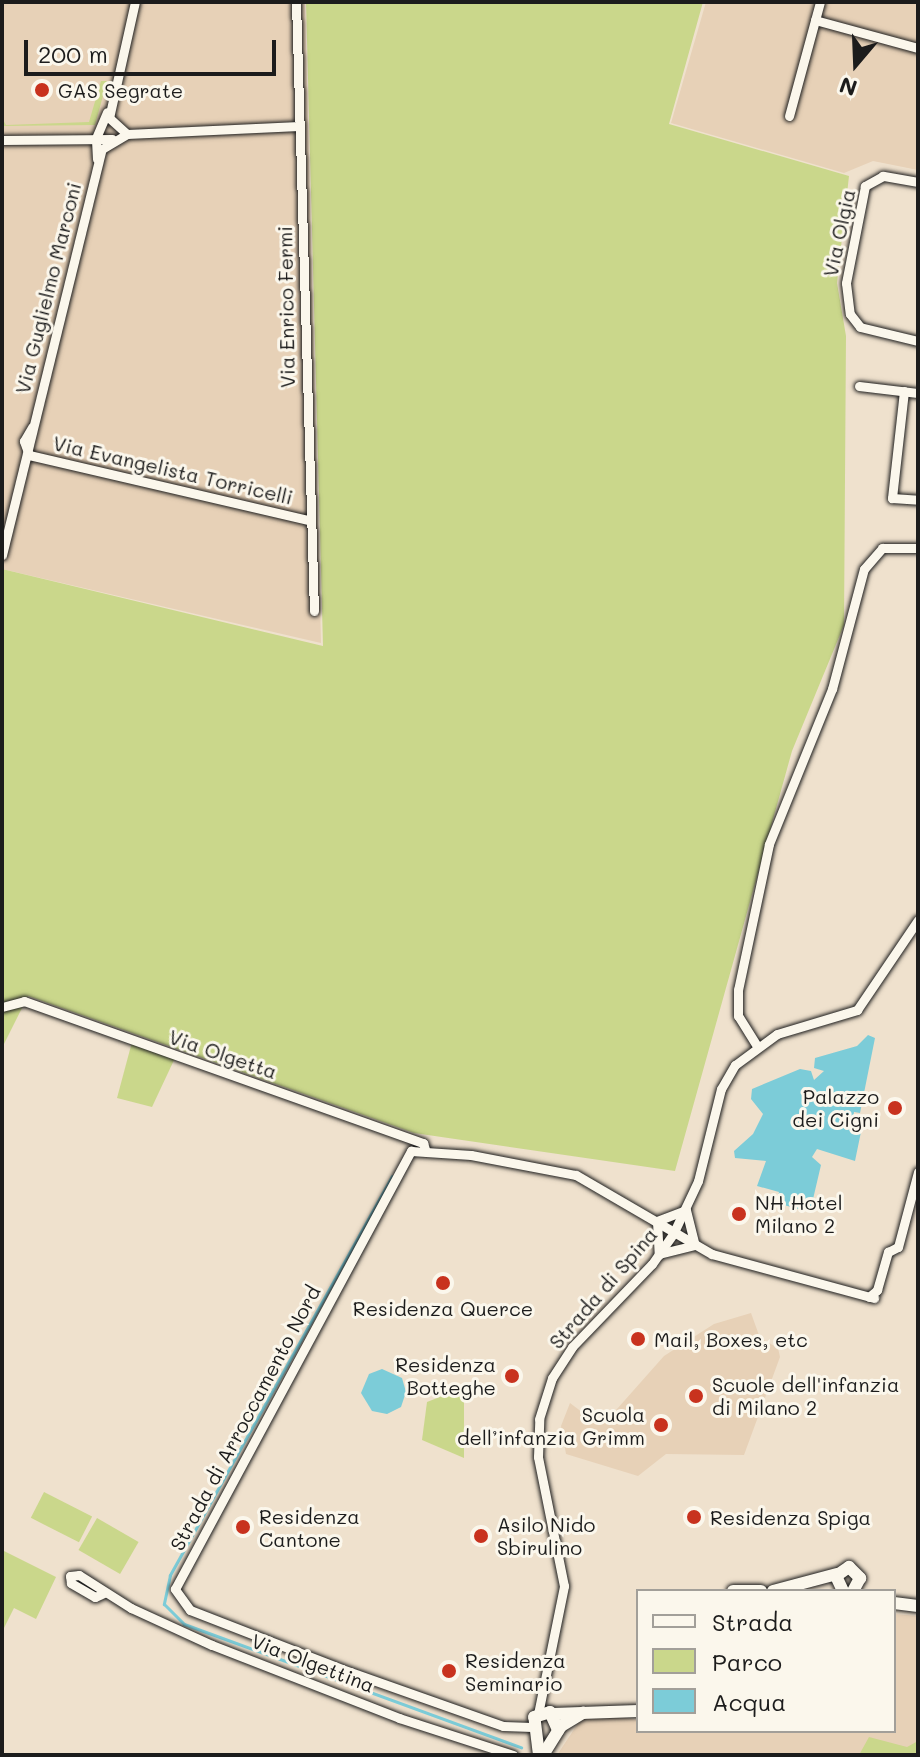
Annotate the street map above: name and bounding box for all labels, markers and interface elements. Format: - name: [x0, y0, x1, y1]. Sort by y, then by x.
- scale bar: [28, 24, 280, 74]
- north arrow: [816, 24, 896, 104]
- text: 200 m: [38, 38, 108, 69]
- text: N: [835, 71, 861, 104]
- place label: GAS Segrate: [58, 78, 183, 102]
- marker: GAS Segrate: [33, 81, 51, 99]
- street label: Via Guglielmo Marconi: [10, 180, 86, 396]
- street label: Via Olgia: [818, 187, 860, 279]
- street label: Via Enrico Fermi: [273, 226, 299, 388]
- street label: Via Evangelista Torricelli: [51, 431, 295, 509]
- street label: Via Olgetta: [166, 1024, 280, 1084]
- place label: Palazzo dei Cigni: [792, 1084, 879, 1131]
- marker: Palazzo dei Cigni: [886, 1099, 904, 1117]
- place label: NH Hotel Milano 2: [755, 1190, 843, 1237]
- marker: NH Hotel Milano 2: [730, 1205, 748, 1223]
- street label: Strada di Spina: [544, 1223, 662, 1353]
- marker: Residenza Querce: [434, 1274, 452, 1292]
- street label: Strada di Arroccamento Nord: [165, 1281, 325, 1555]
- place label: Residenza Querce: [353, 1296, 533, 1320]
- place label: Mail, Boxes, etc: [654, 1327, 808, 1351]
- marker: Mail, Boxes, etc: [629, 1330, 647, 1348]
- place label: Residenza Botteghe: [395, 1352, 496, 1399]
- marker: Residenza Botteghe: [503, 1367, 521, 1385]
- place label: Scuole dell'infanzia di Milano 2: [712, 1372, 899, 1419]
- marker: Scuole dell'infanzia di Milano 2: [687, 1387, 705, 1405]
- place label: Scuola dell’infanzia Grimm: [457, 1402, 645, 1449]
- marker: Scuola dell’infanzia Grimm: [652, 1416, 670, 1434]
- place label: Residenza Cantone: [259, 1504, 360, 1551]
- place label: Residenza Spiga: [710, 1505, 871, 1529]
- marker: Residenza Spiga: [685, 1508, 703, 1526]
- place label: Asilo Nido Sbirulino: [497, 1512, 595, 1559]
- marker: Residenza Cantone: [234, 1518, 252, 1536]
- marker: Asilo Nido Sbirulino: [472, 1527, 490, 1545]
- legend: [636, 1589, 896, 1733]
- text: Strada: [712, 1606, 793, 1637]
- street label: Via Olgettina: [248, 1629, 378, 1697]
- text: Parco: [712, 1646, 782, 1677]
- place label: Residenza Seminario: [465, 1648, 566, 1695]
- marker: Residenza Seminario: [440, 1662, 458, 1680]
- text: Acqua: [712, 1686, 786, 1717]

